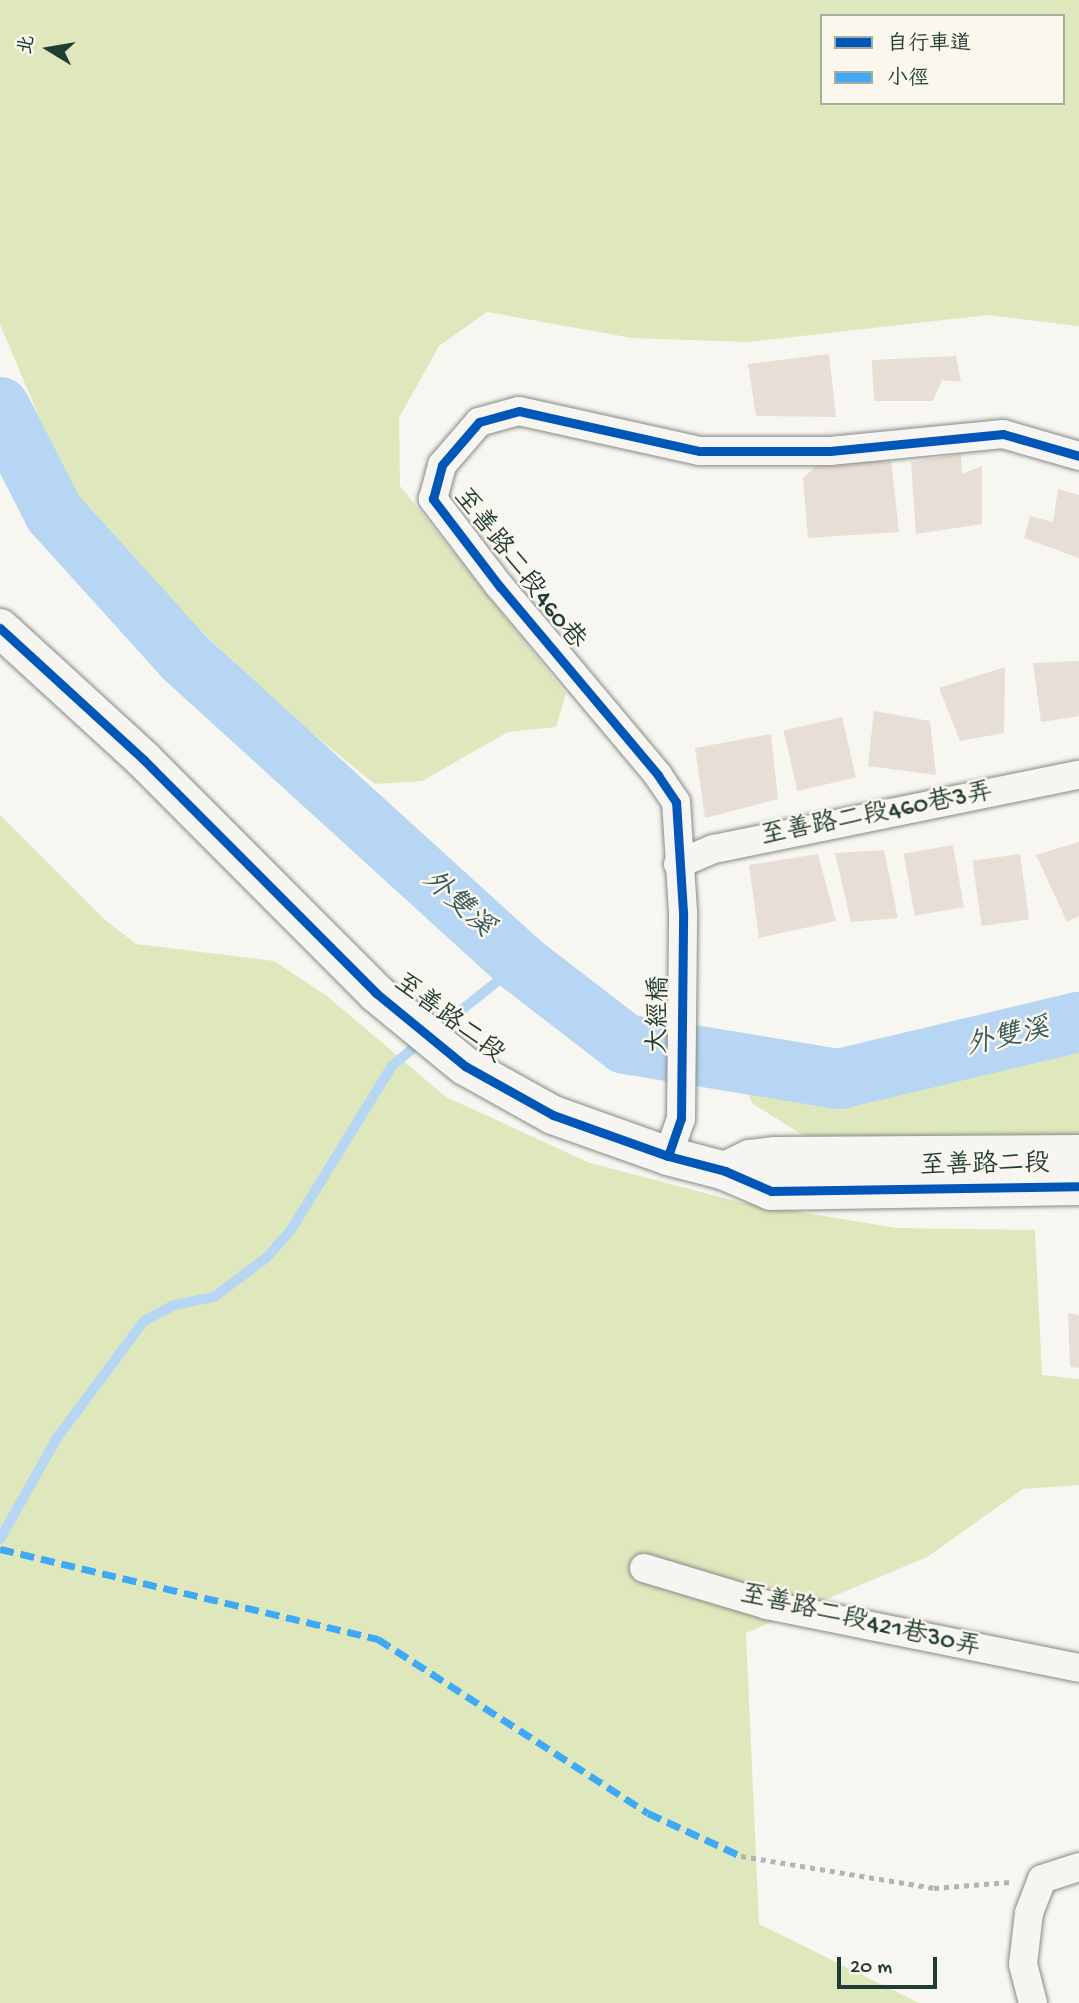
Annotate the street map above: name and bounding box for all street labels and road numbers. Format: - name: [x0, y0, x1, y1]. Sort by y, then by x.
- street label: 至善路二段460巷: [445, 483, 591, 657]
- street label: 至善路二段460巷3弄: [758, 778, 996, 854]
- street label: 至善路二段: [387, 968, 509, 1072]
- street label: 大經橋: [645, 976, 677, 1054]
- street label: 至善路二段: [920, 1150, 1050, 1184]
- street label: 至善路二段421巷30弄: [737, 1580, 983, 1666]

